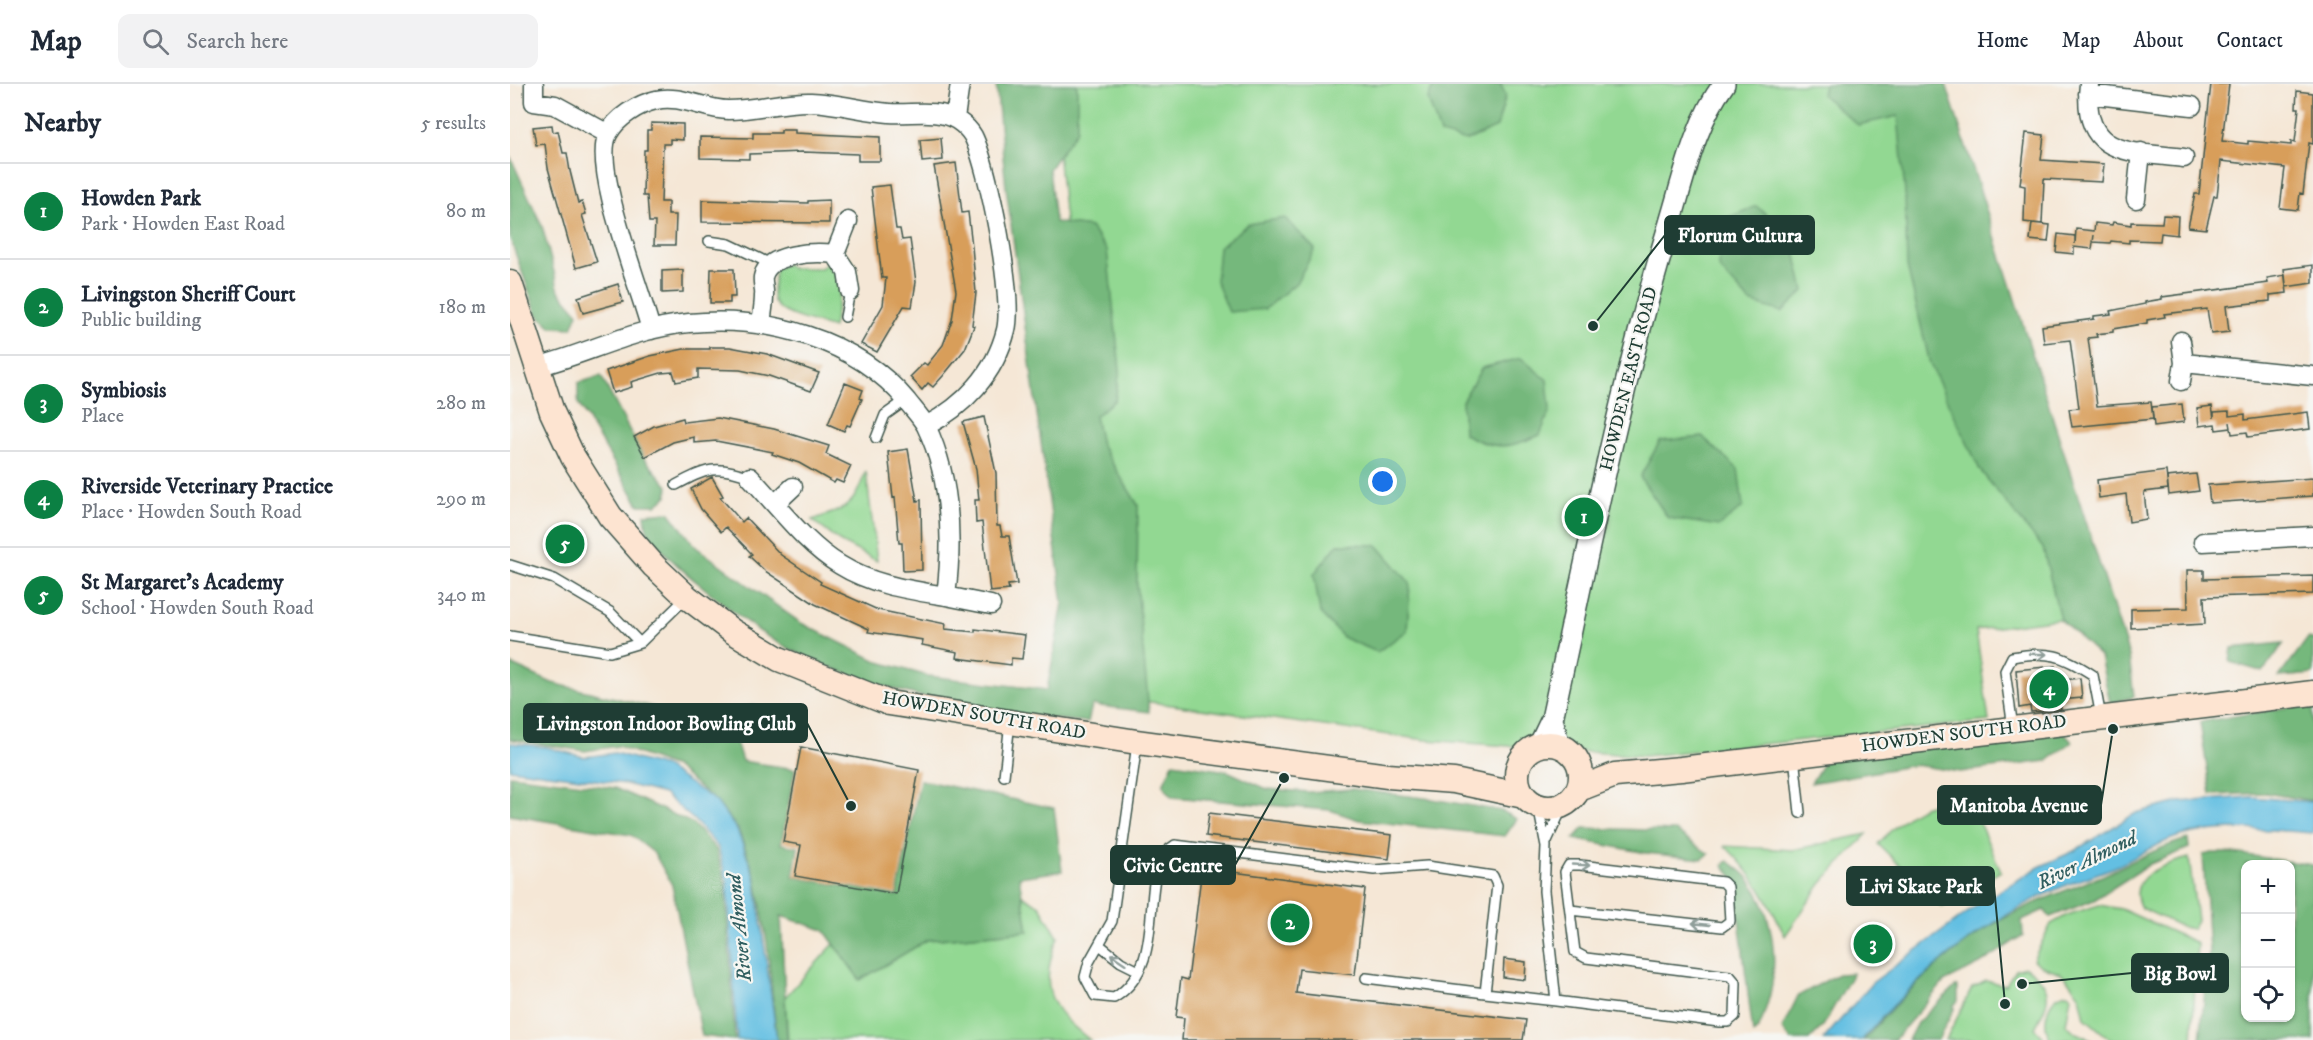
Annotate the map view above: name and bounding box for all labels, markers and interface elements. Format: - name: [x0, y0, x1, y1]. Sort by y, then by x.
- search box: [118, 14, 538, 68]
- text: Map: [30, 24, 82, 59]
- icon: search: [139, 25, 172, 58]
- text: Search here: [187, 28, 288, 55]
- text: Home: [1977, 28, 2029, 54]
- text: Map: [2062, 28, 2100, 54]
- text: About: [2133, 28, 2184, 54]
- text: Contact: [2217, 28, 2283, 54]
- text: Nearby: [24, 107, 101, 140]
- text: 5 results: [421, 111, 486, 136]
- text: Howden Park: [81, 185, 201, 212]
- text: 1: [40, 199, 47, 224]
- text: 80 m: [446, 199, 486, 224]
- text: Park · Howden East Road: [81, 212, 285, 237]
- callout: Florum Cultura: [1665, 216, 1814, 254]
- text: Florum Cultura: [1677, 224, 1803, 249]
- text: Livingston Sheriff Court: [81, 281, 296, 308]
- street label: HOWDEN EAST ROAD: [1595, 285, 1663, 473]
- text: 2: [39, 295, 48, 320]
- text: 180 m: [439, 295, 486, 320]
- text: Public building: [81, 308, 201, 333]
- text: Symbiosis: [81, 377, 166, 404]
- text: 3: [40, 391, 47, 416]
- text: 280 m: [436, 391, 486, 416]
- text: Place: [81, 404, 124, 429]
- your location: [1368, 467, 1397, 496]
- text: Riverside Veterinary Practice: [81, 473, 333, 500]
- text: 4: [38, 487, 49, 512]
- text: 290 m: [436, 487, 486, 512]
- pin: 1: [1564, 494, 1604, 540]
- text: Place · Howden South Road: [81, 500, 302, 525]
- pin: 5: [546, 522, 584, 566]
- text: St Margaret's Academy: [81, 569, 283, 596]
- text: 5: [39, 583, 48, 608]
- text: 340 m: [437, 583, 486, 608]
- text: School · Howden South Road: [81, 596, 314, 621]
- one-way arrow: [2028, 649, 2047, 660]
- pin: 4: [2030, 666, 2068, 712]
- street label: HOWDEN SOUTH ROAD: [880, 687, 1088, 745]
- callout: Livingston Indoor Bowling Club: [524, 704, 807, 742]
- street label: HOWDEN SOUTH ROAD: [1860, 711, 2068, 757]
- text: Livingston Indoor Bowling Club: [536, 712, 796, 737]
- callout: Manitoba Avenue: [1938, 786, 2101, 824]
- text: Manitoba Avenue: [1950, 794, 2089, 819]
- water label: River Almond: [2032, 825, 2144, 896]
- callout: Civic Centre: [1111, 846, 1235, 884]
- text: Civic Centre: [1123, 854, 1223, 879]
- one-way arrow: [1571, 860, 1590, 871]
- map controls: [2241, 860, 2295, 1022]
- button: +: [2241, 860, 2295, 914]
- callout: Livi Skate Park: [1847, 867, 1994, 905]
- water label: River Almond: [722, 870, 758, 984]
- text: Livi Skate Park: [1859, 875, 1984, 900]
- pin: 2: [1270, 900, 1310, 946]
- button: −: [2241, 914, 2295, 968]
- one-way arrow: [1691, 918, 1711, 929]
- pin: 3: [1854, 922, 1892, 966]
- one-way arrow: [1111, 953, 1127, 965]
- callout: Big Bowl: [2132, 954, 2228, 992]
- text: Big Bowl: [2144, 962, 2217, 987]
- button: locate: [2241, 968, 2295, 1022]

